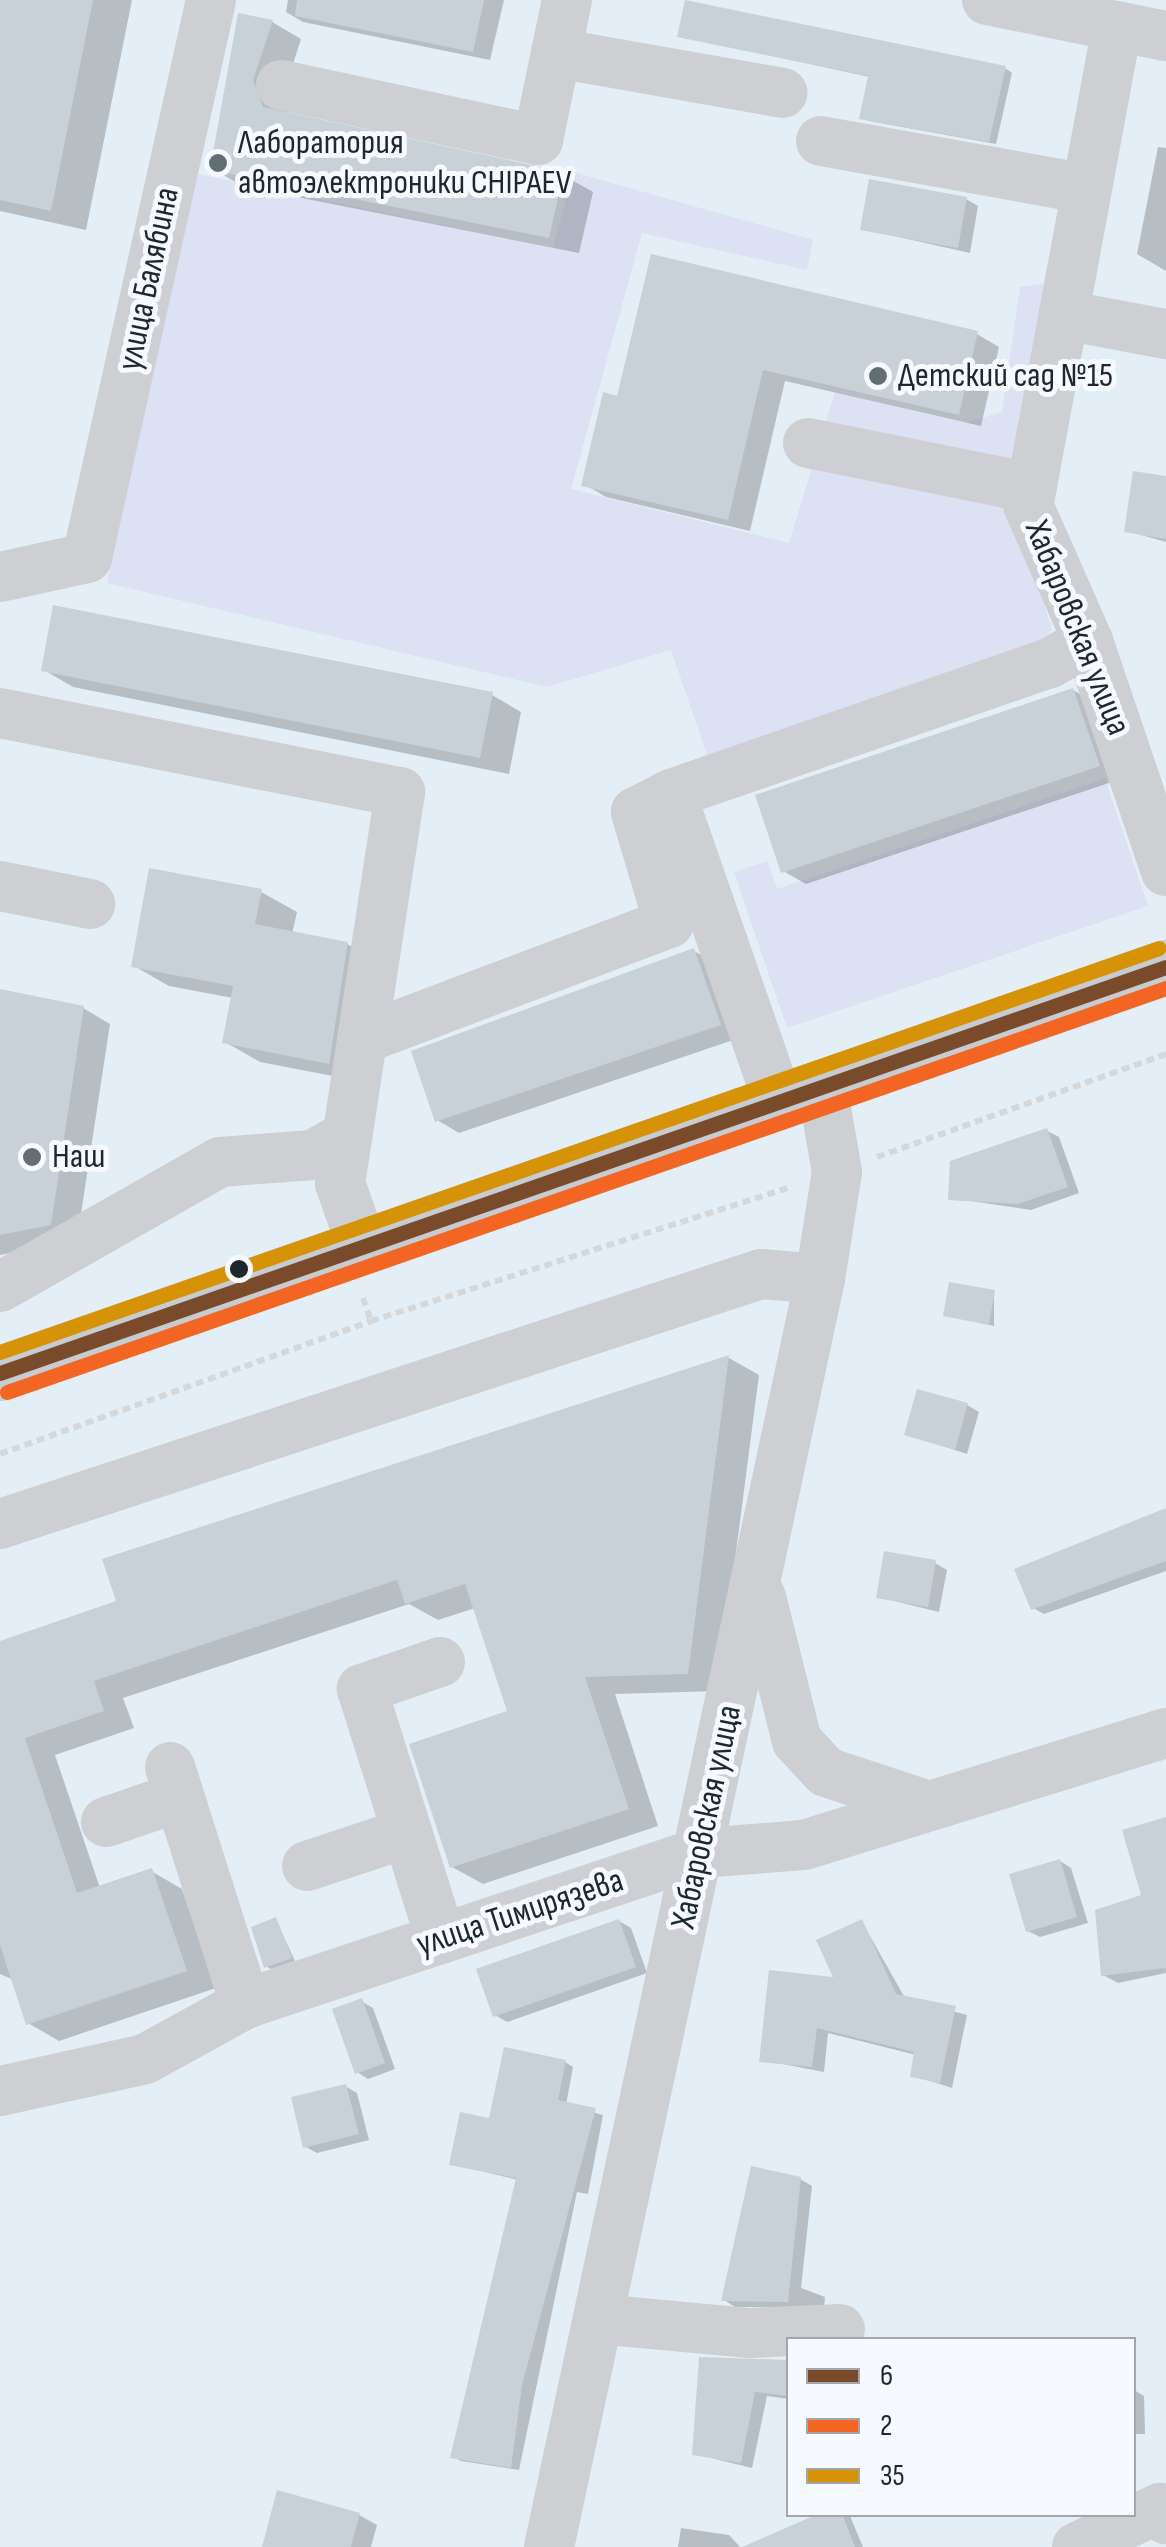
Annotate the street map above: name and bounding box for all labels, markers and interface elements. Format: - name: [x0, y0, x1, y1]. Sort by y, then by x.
- place label: Лаборатория автоэлектроники CHIPAEV: [238, 122, 572, 204]
- marker: Лаборатория автоэлектроники CHIPAEV: [207, 152, 229, 174]
- street label: улица Балябина: [109, 184, 189, 374]
- place label: Детский сад №15: [898, 355, 1113, 397]
- marker: Детский сад №15: [867, 365, 889, 387]
- street label: Хабаровская улица: [1015, 515, 1139, 741]
- place label: Наш: [52, 1136, 105, 1178]
- marker: Наш: [21, 1146, 43, 1168]
- unlabelled marker: [229, 1259, 249, 1279]
- street label: Хабаровская улица: [663, 1701, 751, 1933]
- street label: улица Тимирязева: [411, 1860, 629, 1966]
- legend: [786, 2337, 1136, 2517]
- text: 6: [880, 2358, 893, 2394]
- text: 2: [880, 2408, 892, 2444]
- text: 35: [880, 2458, 905, 2494]

